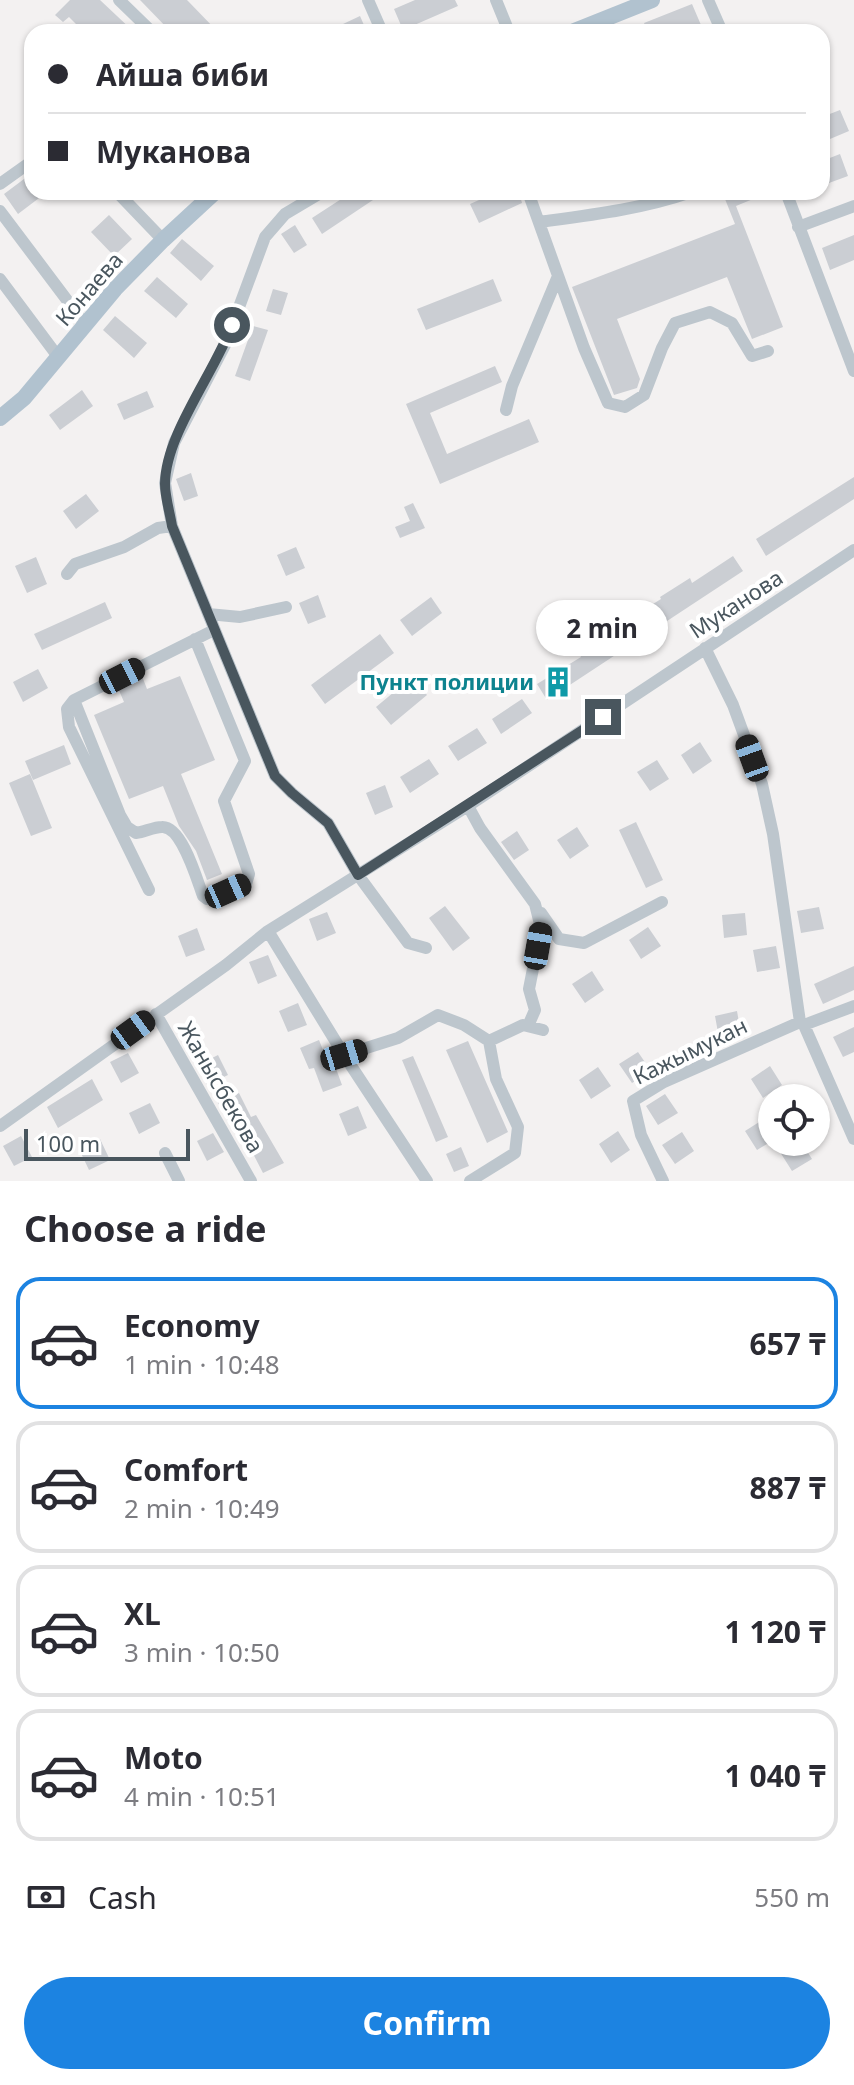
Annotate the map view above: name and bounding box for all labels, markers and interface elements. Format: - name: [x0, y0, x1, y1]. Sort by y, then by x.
- text: Айша биби: [96, 54, 269, 95]
- text: Муканова: [96, 131, 251, 172]
- street label: Конаева: [48, 245, 129, 332]
- route start: [214, 307, 250, 343]
- street label: Муканова: [683, 562, 788, 645]
- callout: 2 min: [537, 601, 669, 657]
- text: 2 min: [566, 610, 638, 646]
- car: [95, 654, 149, 698]
- building icon: Пункт полиции: [541, 665, 575, 699]
- place label: Пункт полиции: [359, 666, 534, 696]
- route end: [585, 699, 621, 735]
- car: [733, 731, 771, 785]
- car: [201, 870, 255, 912]
- car: [522, 920, 554, 972]
- car: [107, 1006, 159, 1054]
- street label: Кажымукан: [627, 1009, 752, 1091]
- street label: Жанысбекова: [172, 1015, 272, 1158]
- car: [318, 1037, 370, 1073]
- map controls: [758, 1084, 830, 1156]
- button: locate: [758, 1084, 830, 1156]
- scale bar: [24, 1125, 190, 1161]
- text: 100 m: [36, 1128, 100, 1158]
- text: Choose a ride: [24, 1204, 266, 1253]
- text: Economy: [124, 1305, 260, 1346]
- icon: car: [28, 1307, 100, 1379]
- text: 657 ₸: [750, 1323, 826, 1364]
- text: 1 min · 10:48: [124, 1346, 280, 1382]
- text: Comfort: [124, 1449, 248, 1490]
- icon: car: [28, 1451, 100, 1523]
- text: 887 ₸: [750, 1467, 826, 1508]
- text: 2 min · 10:49: [124, 1490, 280, 1526]
- text: XL: [124, 1593, 161, 1634]
- icon: car: [28, 1595, 100, 1667]
- text: 1 120 ₸: [725, 1611, 826, 1652]
- text: 3 min · 10:50: [124, 1634, 280, 1670]
- text: Moto: [124, 1737, 203, 1778]
- icon: car: [28, 1739, 100, 1811]
- text: 1 040 ₸: [725, 1755, 826, 1796]
- text: 4 min · 10:51: [124, 1778, 280, 1814]
- icon: cash: [24, 1875, 68, 1919]
- text: Cash: [88, 1877, 157, 1918]
- text: 550 m: [754, 1879, 830, 1915]
- button: Confirm: [24, 1977, 830, 2069]

